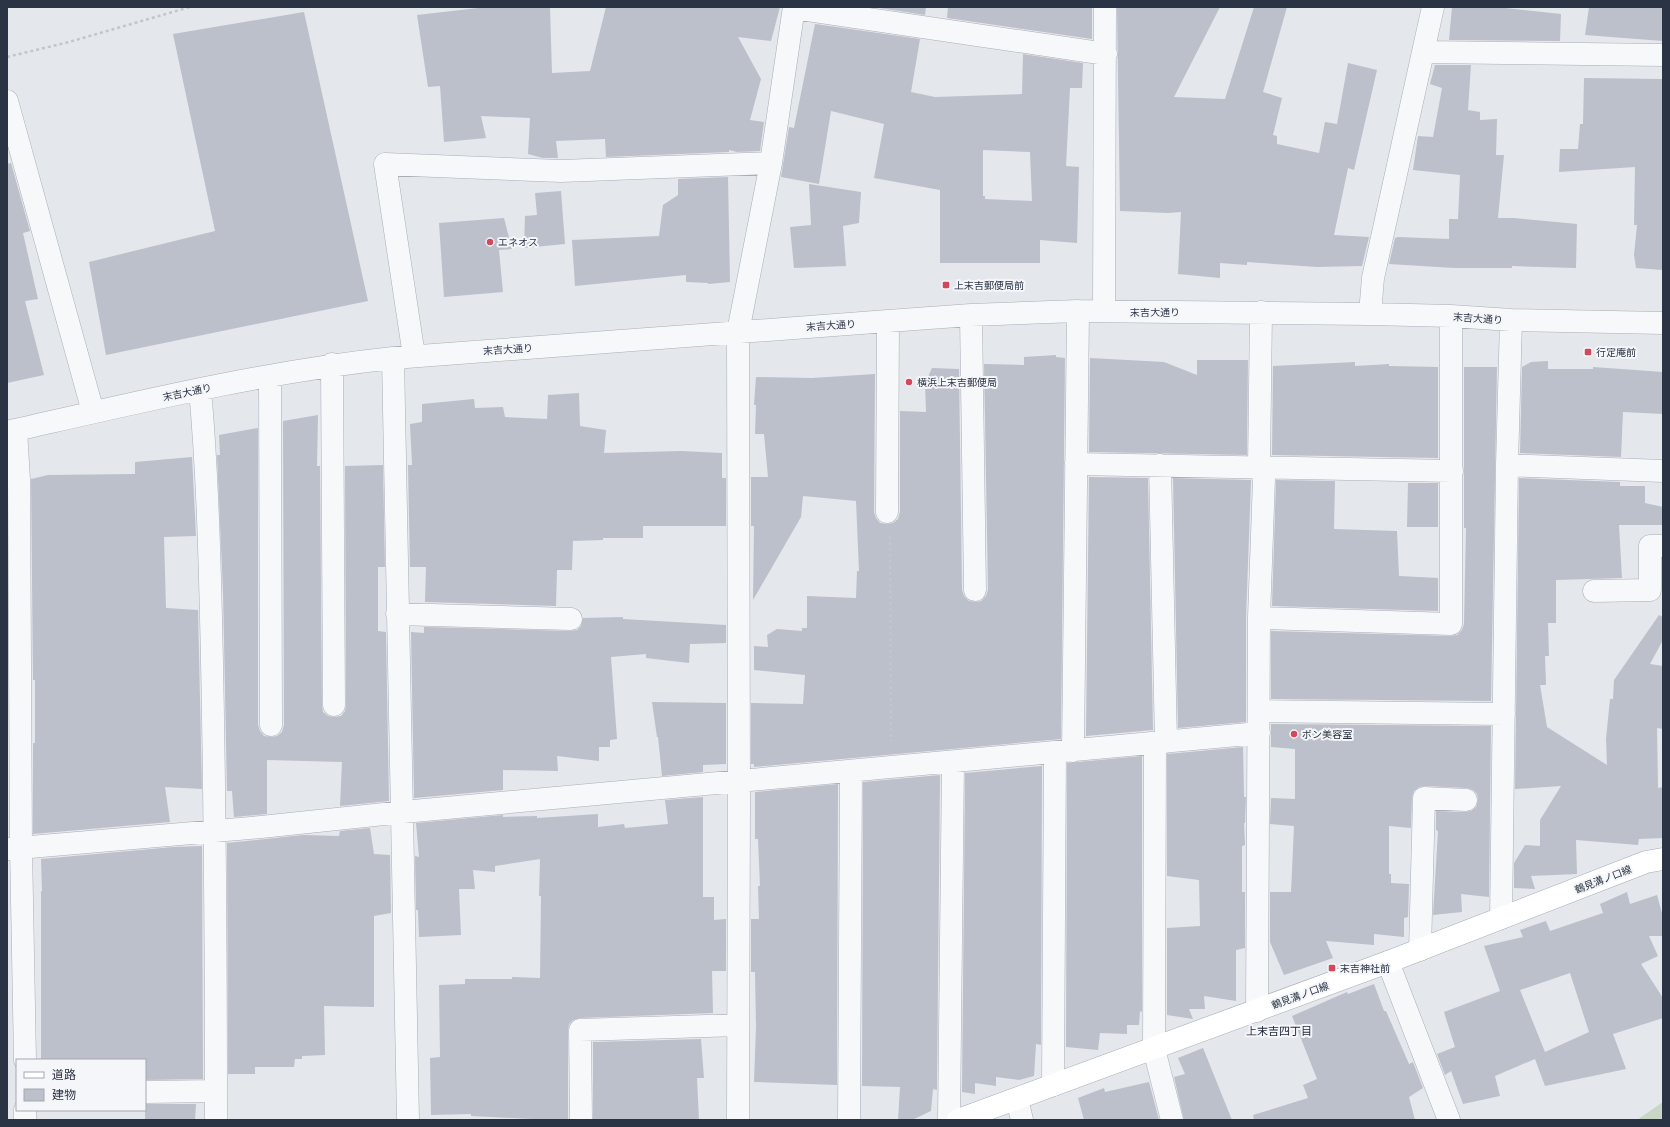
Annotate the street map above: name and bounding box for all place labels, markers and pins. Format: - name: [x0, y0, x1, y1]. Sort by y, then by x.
- place label: エネオス: [498, 236, 538, 249]
- marker: エネオス: [485, 237, 495, 247]
- place label: 上末吉郵便局前: [954, 279, 1024, 292]
- marker: 上末吉郵便局前: [941, 280, 951, 290]
- place label: 行定庵前: [1596, 346, 1636, 359]
- marker: 行定庵前: [1583, 347, 1593, 357]
- place label: 横浜上末吉郵便局: [917, 376, 997, 389]
- marker: 横浜上末吉郵便局: [904, 377, 914, 387]
- place label: ボン美容室: [1302, 728, 1352, 741]
- marker: ボン美容室: [1289, 729, 1299, 739]
- place label: 末吉神社前: [1340, 962, 1390, 975]
- marker: 末吉神社前: [1327, 963, 1337, 973]

